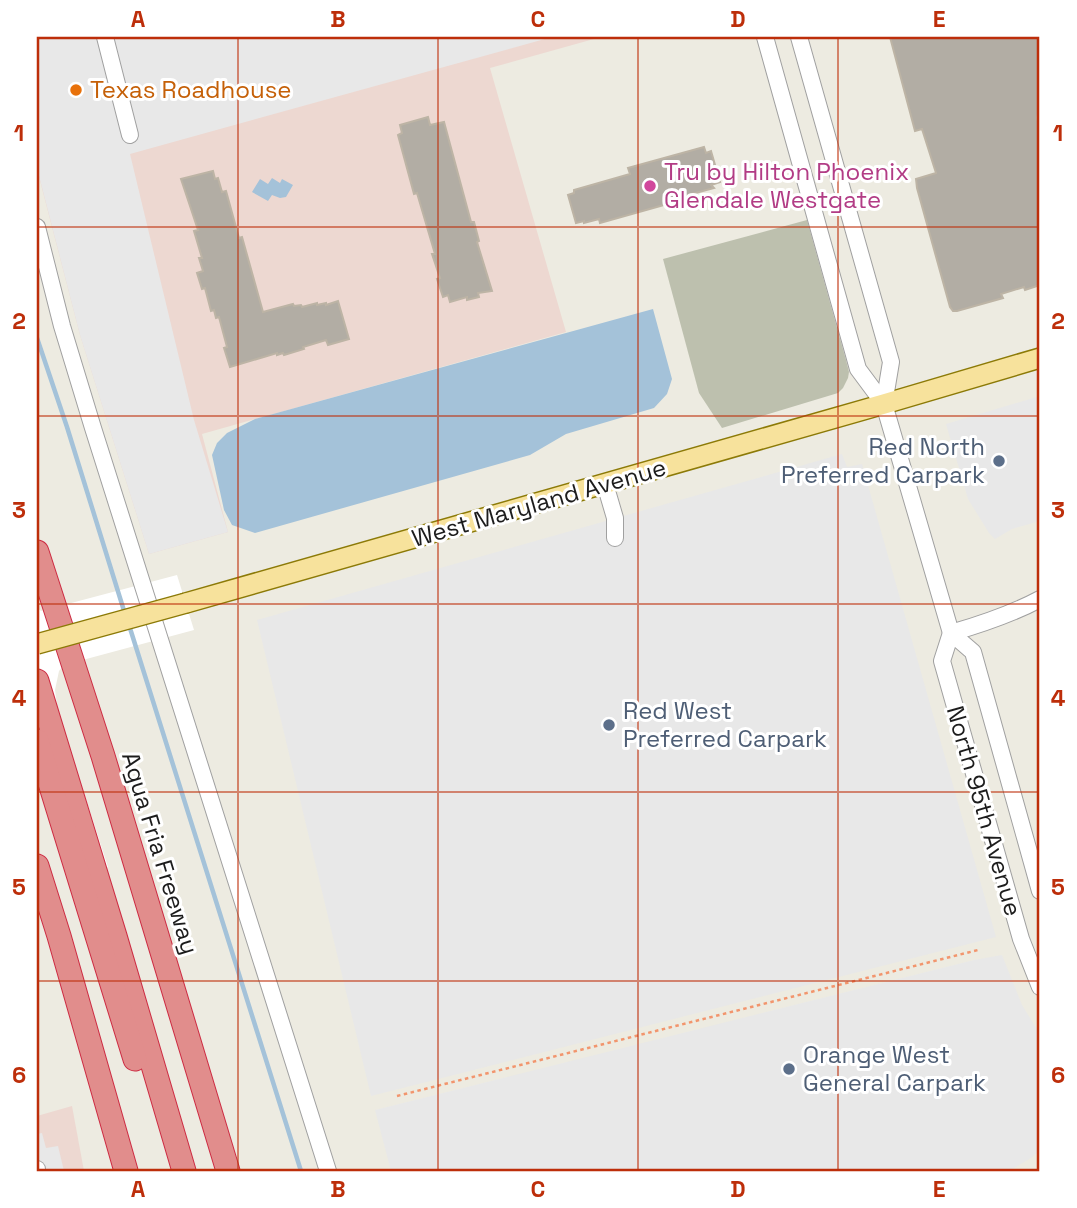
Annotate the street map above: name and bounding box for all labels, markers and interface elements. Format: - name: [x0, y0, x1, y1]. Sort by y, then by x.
- text: A: [131, 4, 146, 34]
- text: B: [330, 4, 346, 34]
- text: C: [531, 4, 545, 34]
- text: D: [730, 4, 746, 34]
- text: E: [933, 4, 945, 34]
- place label: Texas Roadhouse: [90, 74, 292, 105]
- marker: Texas Roadhouse: [68, 82, 84, 98]
- text: 1: [14, 118, 24, 148]
- text: 1: [1053, 118, 1063, 148]
- place label: Tru by Hilton Phoenix Glendale Westgate: [664, 156, 909, 215]
- marker: Tru by Hilton Phoenix Glendale Westgate: [642, 178, 658, 194]
- text: 2: [12, 306, 26, 336]
- text: 2: [1051, 306, 1065, 336]
- place label: Red North Preferred Carpark: [781, 431, 985, 490]
- street label: West Maryland Avenue: [408, 451, 670, 554]
- marker: Red North Preferred Carpark: [991, 453, 1007, 469]
- text: 3: [12, 495, 26, 525]
- text: 3: [1051, 495, 1065, 525]
- text: 4: [12, 683, 27, 713]
- text: 4: [1051, 683, 1066, 713]
- place label: Red West Preferred Carpark: [623, 695, 827, 754]
- street label: North 95th Avenue: [940, 702, 1029, 920]
- marker: Red West Preferred Carpark: [601, 717, 617, 733]
- street label: Agua Fria Freeway: [115, 748, 206, 958]
- text: 5: [12, 872, 26, 902]
- text: 5: [1051, 872, 1065, 902]
- place label: Orange West General Carpark: [803, 1039, 986, 1098]
- text: 6: [12, 1060, 26, 1090]
- text: 6: [1051, 1060, 1065, 1090]
- marker: Orange West General Carpark: [781, 1061, 797, 1077]
- text: A: [131, 1174, 146, 1204]
- text: B: [330, 1174, 346, 1204]
- text: C: [531, 1174, 545, 1204]
- text: D: [730, 1174, 746, 1204]
- text: E: [933, 1174, 945, 1204]

